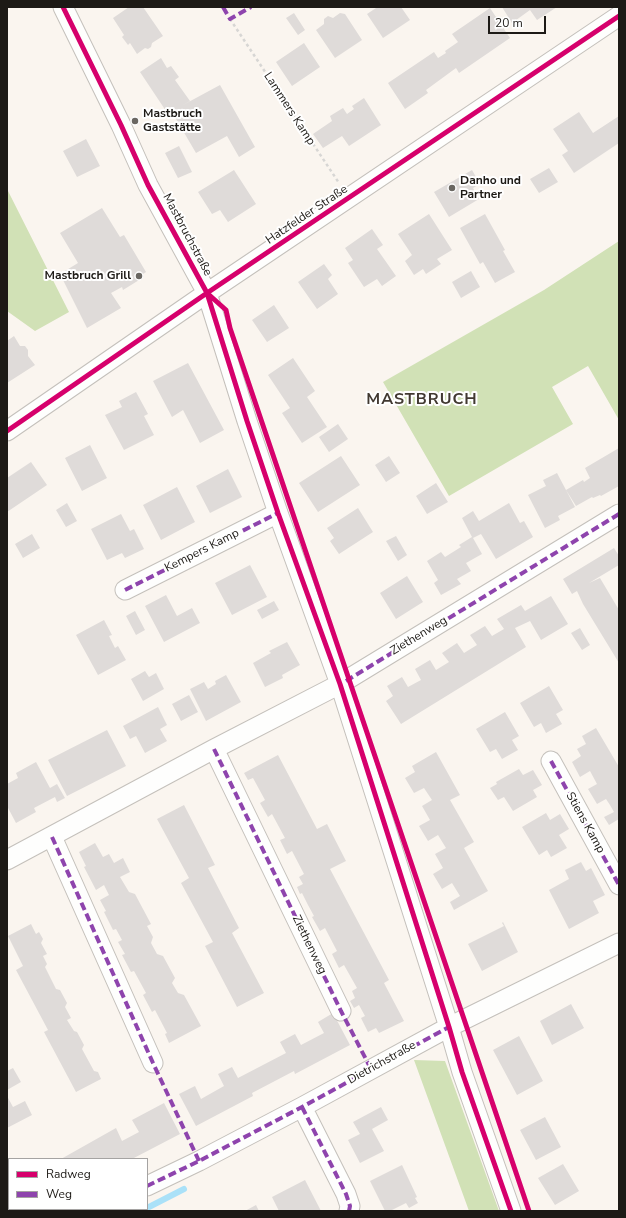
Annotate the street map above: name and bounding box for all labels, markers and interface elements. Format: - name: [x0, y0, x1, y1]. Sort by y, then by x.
- scale bar: [490, 8, 548, 34]
- text: 20 m: [495, 15, 523, 31]
- street label: Lammers Kamp: [260, 70, 318, 148]
- place label: Mastbruch Gaststätte: [143, 107, 202, 135]
- marker: Mastbruch Gaststätte: [130, 116, 140, 126]
- place label: Danho und Partner: [460, 174, 521, 202]
- street label: Hatzfelder Straße: [263, 182, 351, 248]
- marker: Danho und Partner: [447, 183, 457, 193]
- street label: Mastbruchstraße: [159, 191, 215, 279]
- place label: Mastbruch Grill: [45, 269, 131, 283]
- marker: Mastbruch Grill: [134, 271, 144, 281]
- district label: MASTBRUCH: [366, 390, 478, 410]
- street label: Kempers Kamp: [162, 526, 242, 576]
- street label: Ziethenweg: [388, 613, 450, 659]
- street label: Stiens Kamp: [562, 790, 608, 856]
- street label: Ziethenweg: [289, 913, 329, 977]
- street label: Dietrichstraße: [345, 1038, 419, 1088]
- legend: [8, 1158, 148, 1210]
- text: Radweg: [46, 1166, 91, 1182]
- text: Weg: [46, 1186, 72, 1202]

